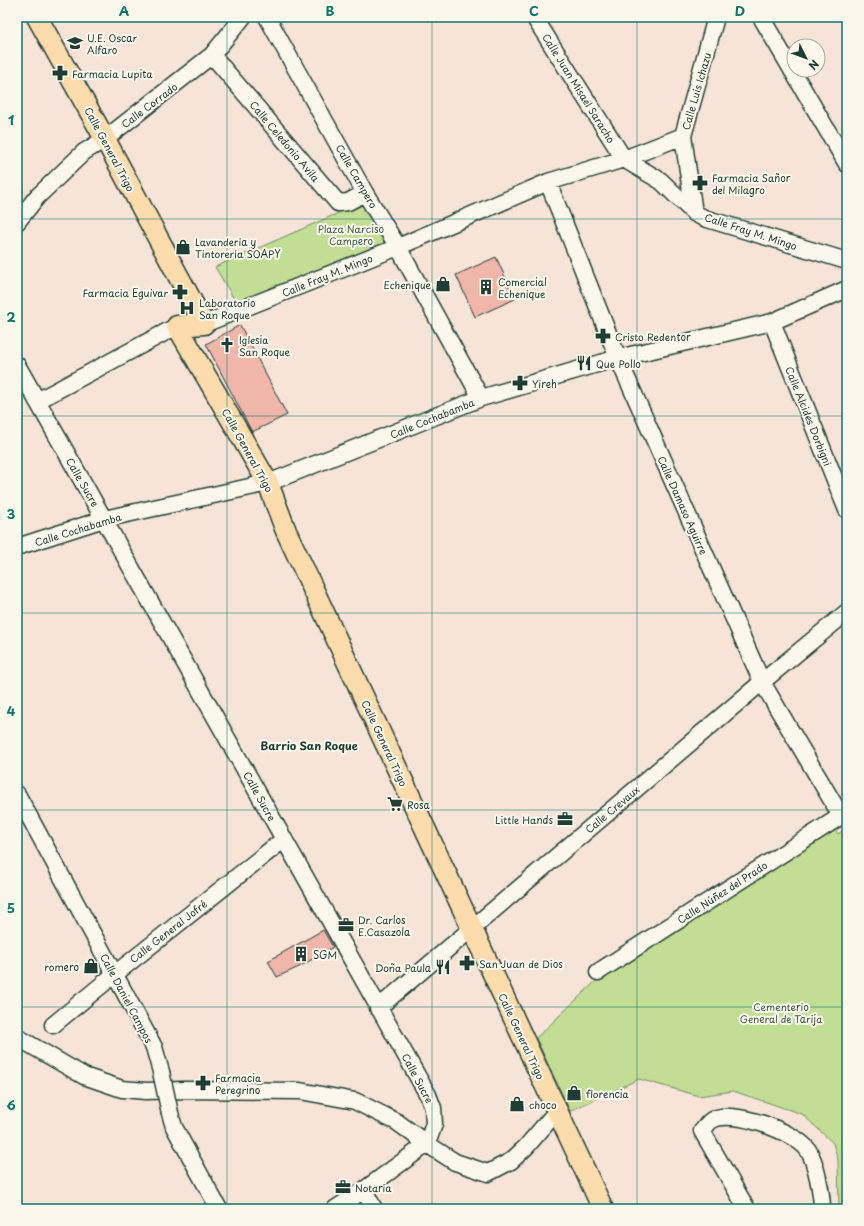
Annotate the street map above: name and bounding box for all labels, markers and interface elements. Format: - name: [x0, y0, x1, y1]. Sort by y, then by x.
- text: A: [119, 1, 129, 20]
- text: B: [326, 1, 335, 20]
- text: C: [529, 1, 539, 20]
- text: D: [735, 1, 745, 20]
- place label: U.E. Oscar Alfaro: [87, 30, 137, 57]
- street label: Calle Juan Misael Saracho: [539, 30, 619, 146]
- school or university icon: U.E. Oscar Alfaro: [66, 34, 84, 52]
- north arrow: [786, 38, 826, 78]
- street label: Calle Luis Ichazu: [678, 50, 714, 131]
- text: N: [804, 56, 823, 74]
- pharmacy icon: Farmacia Lupita: [51, 64, 69, 82]
- place label: Farmacia Lupita: [72, 66, 153, 81]
- street label: Calle Corrado: [118, 79, 181, 131]
- street label: Calle Celedonio Avila: [247, 97, 324, 185]
- street label: Calle General Trigo: [81, 104, 139, 194]
- text: 1: [8, 110, 14, 129]
- street label: Calle Campero: [333, 141, 382, 211]
- place label: Farmacia Sañor del Milagro: [712, 170, 791, 197]
- pharmacy icon: Farmacia Sañor del Milagro: [691, 174, 709, 192]
- street label: Calle Fray M. Mingo: [703, 209, 799, 253]
- park label: Plaza Narciso Campero: [318, 221, 385, 248]
- place label: Lavanderia y Tintoreria SOAPY: [195, 234, 281, 261]
- shop icon: Lavanderia y Tintoreria SOAPY: [174, 238, 192, 256]
- street label: Calle Fray M. Mingo: [279, 250, 375, 300]
- place label: Comercial Echenique: [498, 274, 547, 301]
- shop icon: Echenique: [434, 275, 452, 293]
- place label: Echenique: [384, 277, 432, 292]
- building icon: Comercial Echenique: [477, 278, 495, 296]
- pharmacy icon: Farmacia Eguivar: [171, 283, 189, 301]
- place label: Farmacia Eguivar: [82, 285, 168, 300]
- place label: Laboratorio San Roque: [199, 295, 256, 322]
- hospital icon: Laboratorio San Roque: [178, 299, 196, 317]
- text: 2: [6, 307, 16, 326]
- pharmacy icon: Cristo Redentor: [594, 327, 612, 345]
- place label: Cristo Redentor: [615, 329, 691, 344]
- place label: Iglesia San Roque: [239, 332, 291, 359]
- church icon: Iglesia San Roque: [218, 336, 236, 354]
- restaurant icon: Que Pollo: [575, 354, 593, 372]
- place label: Que Pollo: [596, 356, 641, 371]
- street label: Calle Alcides Dorbigni: [782, 364, 836, 468]
- pharmacy icon: Yireh: [511, 374, 529, 392]
- place label: Yireh: [532, 376, 557, 391]
- street label: Calle Cochabamba: [388, 394, 477, 442]
- street label: Calle General Trigo: [219, 405, 277, 495]
- street label: Calle Damaso Aguirre: [654, 453, 712, 557]
- street label: Calle Sucre: [63, 455, 103, 509]
- text: 3: [7, 504, 16, 523]
- street label: Calle Cochabamba: [33, 508, 124, 549]
- street label: Calle General Trigo: [358, 697, 412, 789]
- text: 4: [7, 701, 16, 720]
- district label: Barrio San Roque: [260, 737, 358, 754]
- street label: Calle Sucre: [240, 768, 280, 824]
- street label: Calle Crevaux: [582, 782, 642, 836]
- supermarket icon: Rosa: [386, 795, 404, 813]
- place label: Rosa: [407, 797, 431, 812]
- office icon: Little Hands: [556, 810, 574, 828]
- place label: Little Hands: [495, 812, 553, 827]
- street label: Calle Núñez del Prado: [674, 857, 770, 927]
- street label: Calle General Jofré: [126, 896, 210, 966]
- text: 5: [7, 898, 15, 917]
- place label: Dr. Carlos E.Casazola: [358, 912, 411, 939]
- office icon: Dr. Carlos E.Casazola: [337, 916, 355, 934]
- building icon: SGM: [292, 945, 310, 963]
- place label: SGM: [313, 947, 337, 962]
- street label: Calle Daniel Campos: [97, 951, 157, 1046]
- pharmacy icon: San Juan de Dios: [458, 954, 476, 972]
- place label: San Juan de Dios: [479, 956, 563, 971]
- shop icon: romero: [82, 957, 100, 975]
- restaurant icon: Doña Paula: [434, 958, 452, 976]
- place label: romero: [44, 959, 79, 974]
- place label: Doña Paula: [375, 960, 432, 975]
- street label: Calle General Trigo: [495, 990, 549, 1082]
- park label: Cementerio General de Tarija: [740, 999, 822, 1026]
- street label: Calle Sucre: [399, 1050, 437, 1106]
- place label: Farmacia Peregrino: [215, 1070, 262, 1097]
- pharmacy icon: Farmacia Peregrino: [194, 1074, 212, 1092]
- shop icon: florencia: [565, 1084, 583, 1102]
- place label: florencia: [586, 1086, 630, 1101]
- text: 6: [6, 1095, 16, 1114]
- shop icon: choco: [508, 1095, 526, 1113]
- place label: choco: [529, 1097, 557, 1112]
- office icon: Notaria: [334, 1178, 352, 1196]
- place label: Notaria: [355, 1180, 392, 1195]

